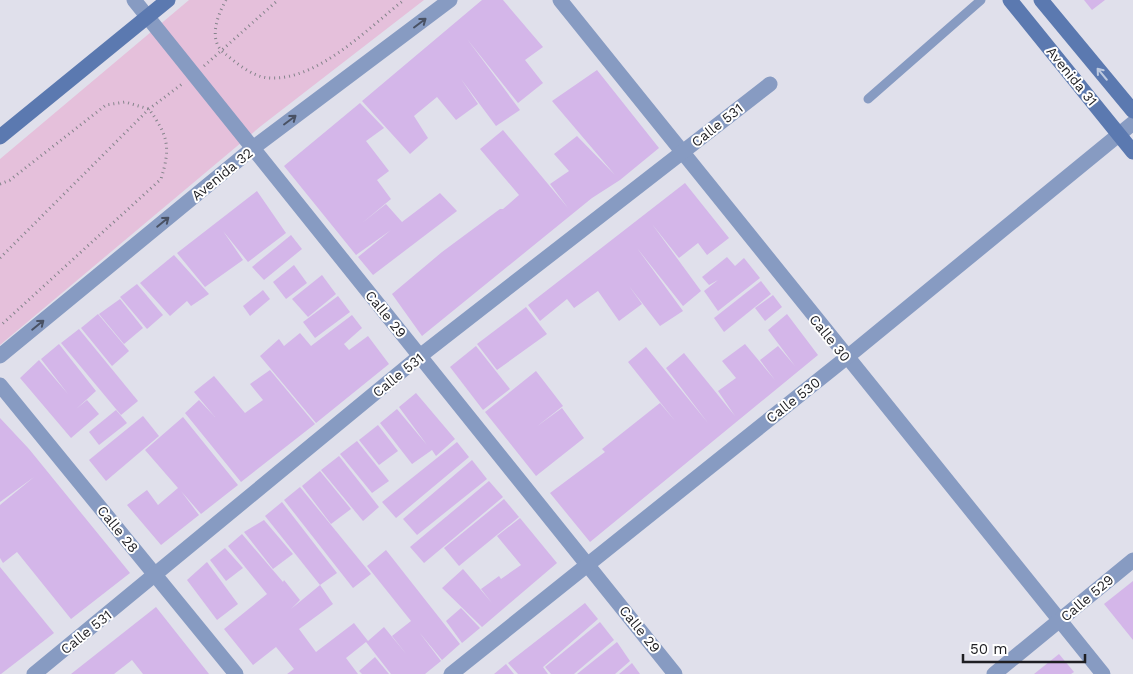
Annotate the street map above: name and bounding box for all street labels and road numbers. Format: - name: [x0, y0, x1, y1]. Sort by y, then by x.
- street label: Avenida 31: [1043, 43, 1101, 109]
- street label: Calle 531: [688, 100, 746, 150]
- street label: Avenida 32: [188, 144, 256, 204]
- street label: Calle 29: [362, 287, 410, 341]
- street label: Calle 30: [806, 311, 854, 365]
- street label: Calle 531: [369, 350, 427, 400]
- street label: Calle 530: [763, 374, 823, 426]
- street label: Calle 28: [94, 502, 142, 556]
- street label: Calle 529: [1057, 571, 1117, 625]
- street label: Calle 29: [616, 602, 664, 656]
- street label: Calle 531: [57, 607, 115, 657]

